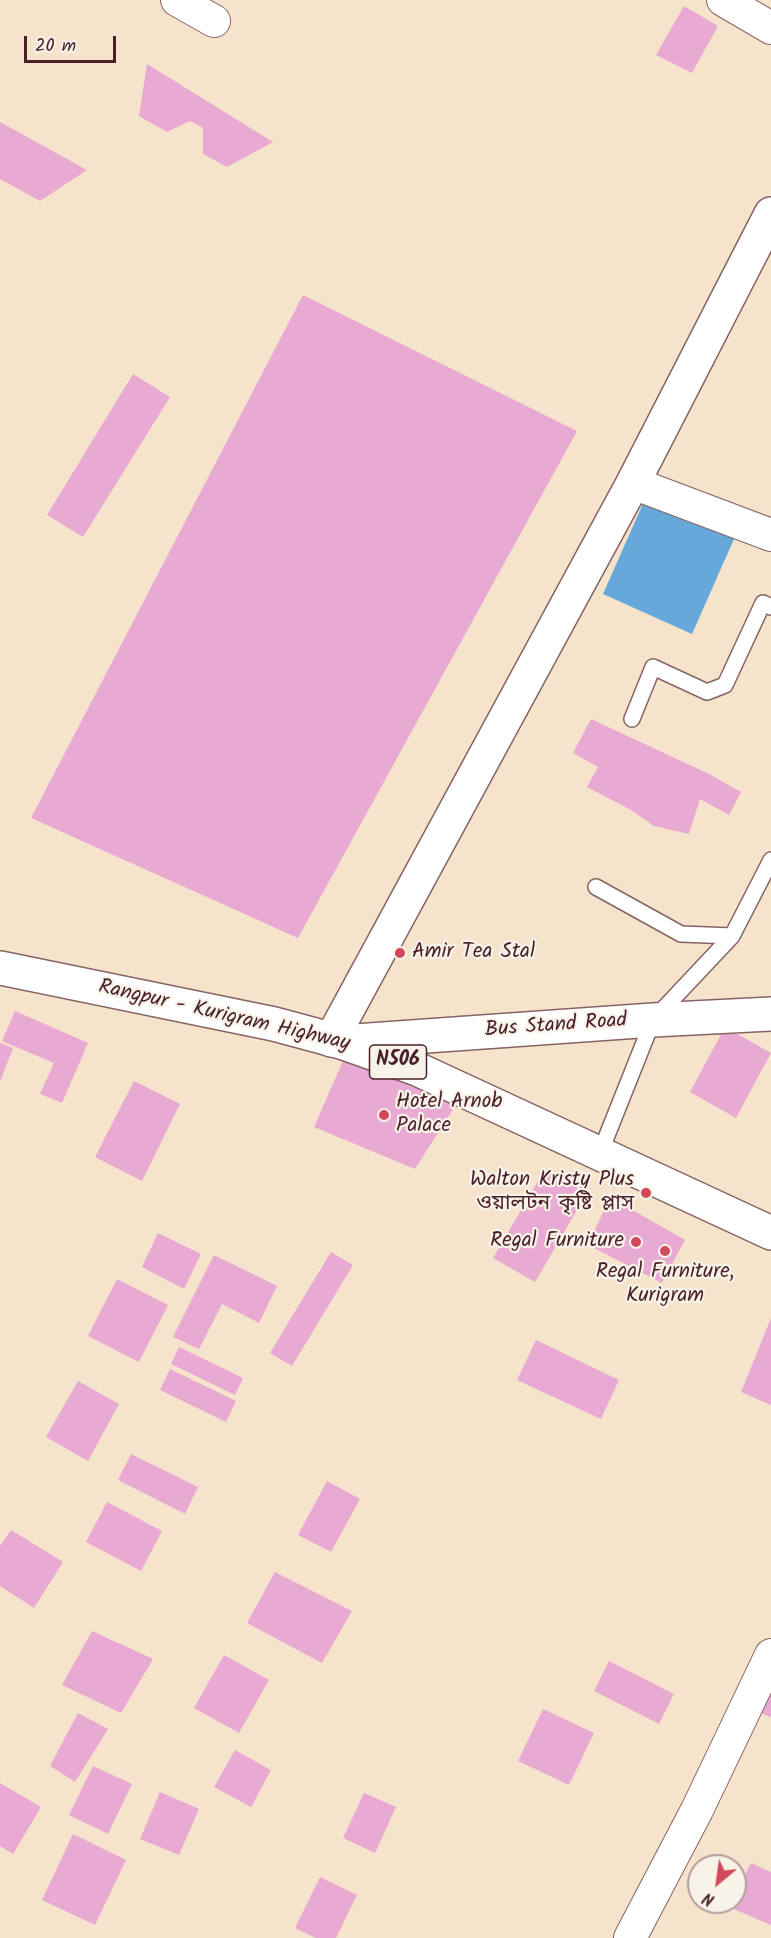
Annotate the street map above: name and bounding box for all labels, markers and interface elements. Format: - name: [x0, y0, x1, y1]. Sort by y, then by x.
- scale bar: [27, 24, 118, 62]
- text: 20 m: [35, 32, 76, 61]
- place label: Amir Tea Stal: [412, 940, 535, 966]
- marker: Amir Tea Stal: [393, 946, 407, 960]
- street label: Rangpur - Kurigram Highway: [96, 976, 352, 1058]
- street label: Bus Stand Road: [484, 1009, 628, 1045]
- road number: N506: [370, 1045, 426, 1079]
- place label: Hotel Arnob Palace: [396, 1090, 502, 1140]
- marker: Hotel Arnob Palace: [377, 1108, 391, 1122]
- place label: Walton Kristy Plus ওয়ালটন কৃষ্টি প্লাস: [470, 1168, 634, 1218]
- marker: Walton Kristy Plus ওয়ালটন কৃষ্টি প্লাস: [639, 1186, 653, 1200]
- place label: Regal Furniture: [490, 1229, 624, 1255]
- marker: Regal Furniture: [629, 1235, 643, 1249]
- marker: Regal Furniture, Kurigram: [658, 1244, 672, 1258]
- place label: Regal Furniture, Kurigram: [596, 1260, 734, 1310]
- north arrow: [687, 1854, 747, 1914]
- text: N: [699, 1885, 719, 1912]

